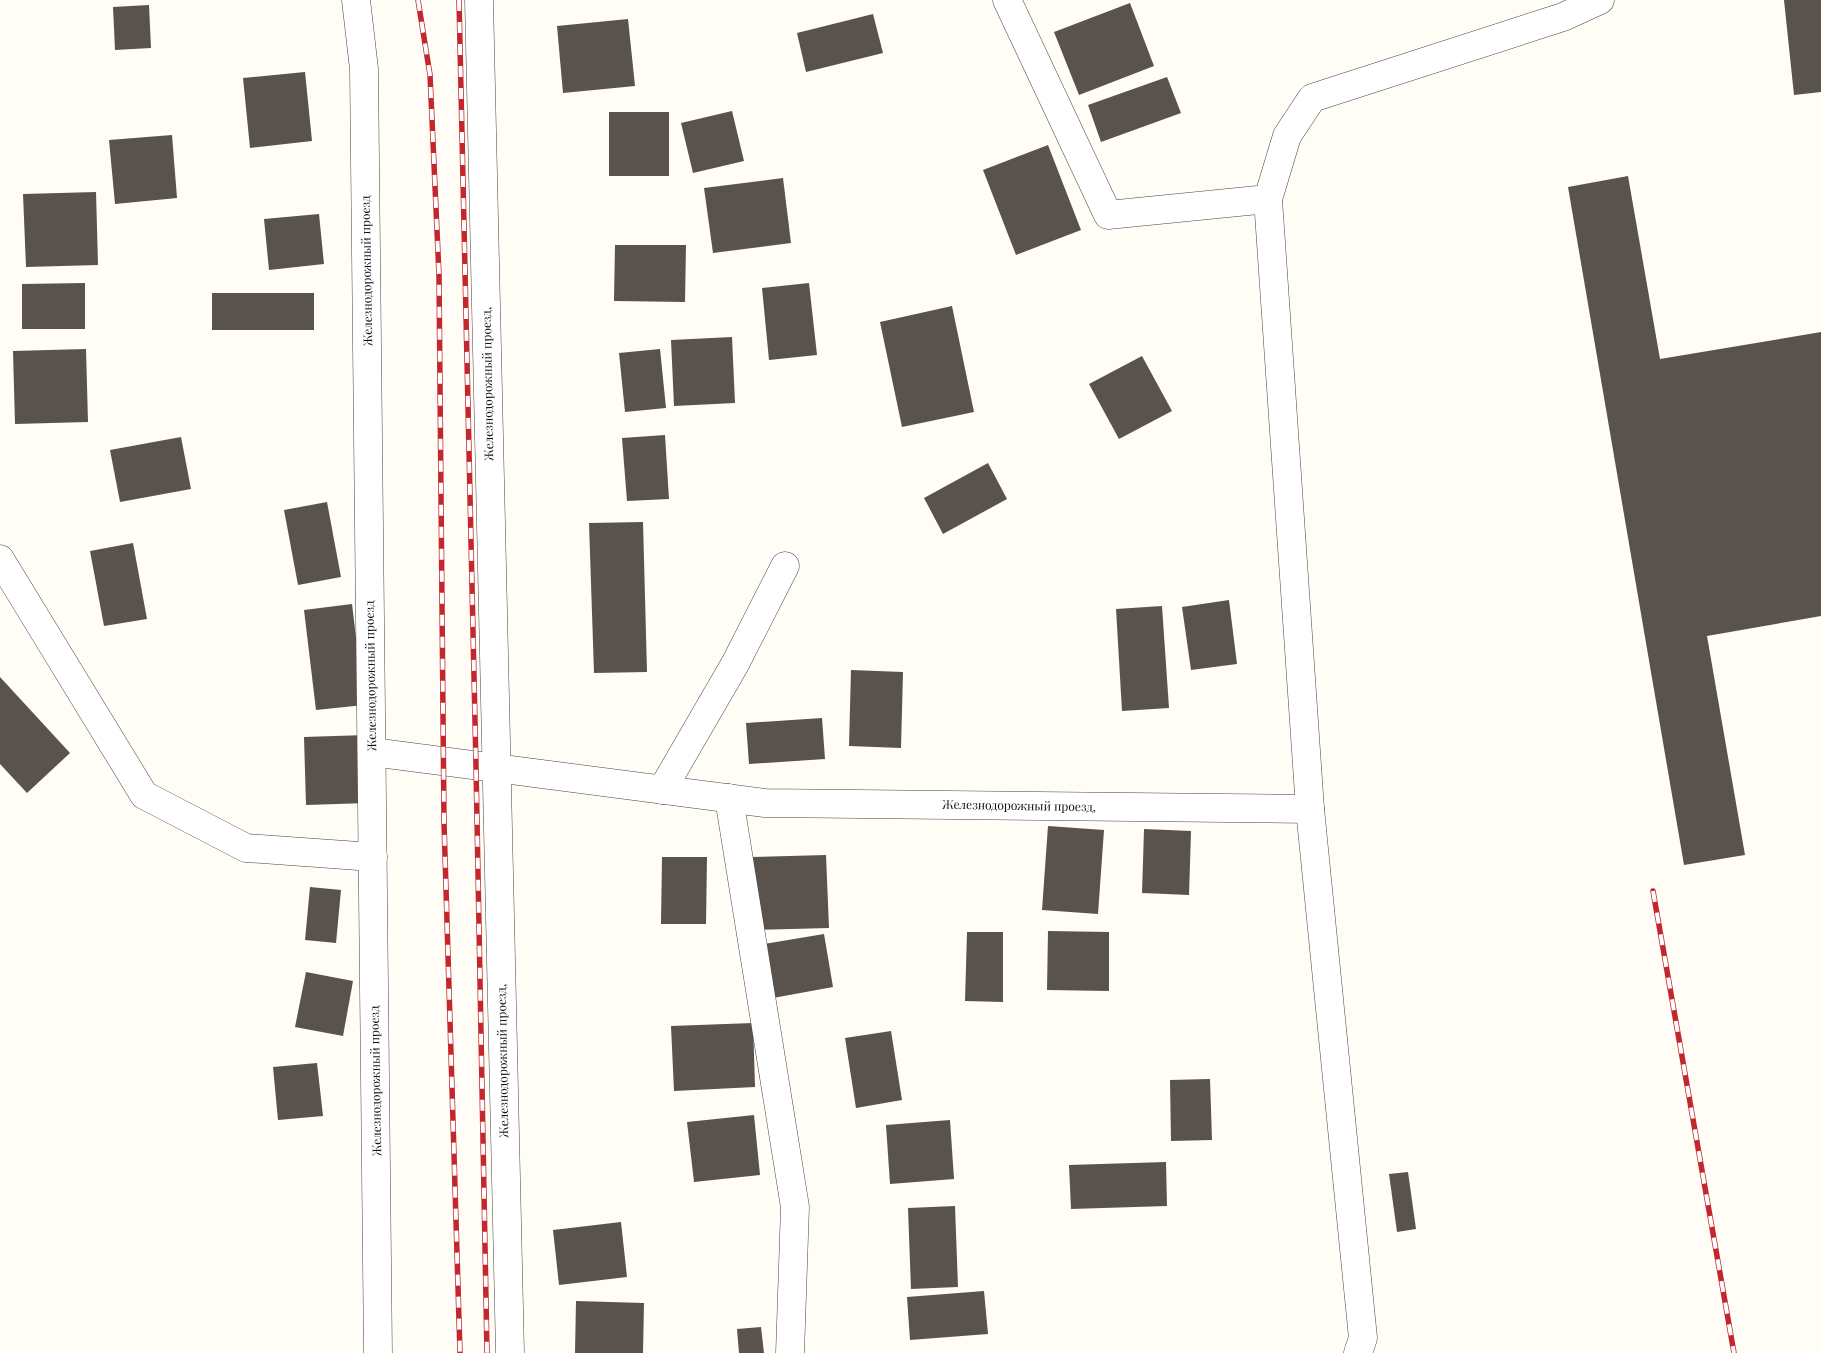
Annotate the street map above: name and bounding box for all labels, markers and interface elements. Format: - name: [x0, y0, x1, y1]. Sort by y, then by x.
- street label: Железнодорожный проезд: [357, 195, 375, 347]
- street label: Железнодорожный проезд,: [478, 307, 496, 461]
- street label: Железнодорожный проезд: [361, 600, 379, 752]
- street label: Железнодорожный проезд,: [942, 796, 1096, 814]
- street label: Железнодорожный проезд,: [493, 984, 511, 1138]
- street label: Железнодорожный проезд: [366, 1005, 384, 1157]

